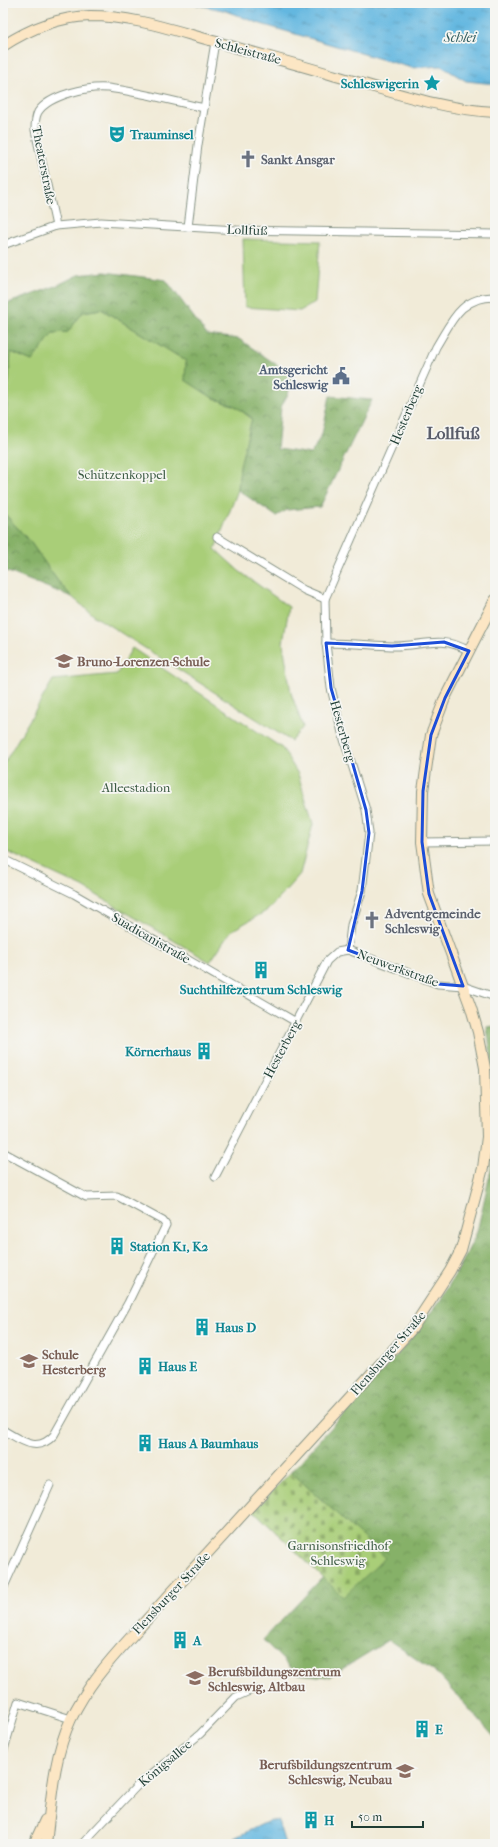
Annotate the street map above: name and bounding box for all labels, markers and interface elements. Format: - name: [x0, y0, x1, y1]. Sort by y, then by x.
- water label: Schlei: [443, 29, 477, 46]
- street label: Schleistraße: [213, 35, 283, 67]
- place icon: Schleswigerin: [422, 73, 442, 93]
- place label: Schleswigerin: [341, 76, 419, 92]
- street label: Theaterstraße: [29, 124, 59, 206]
- theatre icon: Trauminsel: [107, 124, 127, 144]
- place label: Trauminsel: [129, 127, 194, 142]
- church icon: Sankt Ansgar: [238, 149, 258, 169]
- place label: Sankt Ansgar: [261, 152, 335, 168]
- street label: Lollfuß: [227, 222, 267, 238]
- place label: Amtsgericht Schleswig: [258, 362, 329, 393]
- public building icon: Amtsgericht Schleswig: [331, 366, 351, 386]
- street label: Hesterberg: [387, 382, 426, 447]
- district label: Lollfuß: [427, 423, 480, 443]
- park label: Schützenkoppel: [78, 467, 167, 482]
- school or university icon: Bruno-Lorenzen-Schule: [54, 651, 74, 671]
- place label: Bruno-Lorenzen-Schule: [77, 654, 210, 669]
- street label: Hesterberg: [327, 698, 359, 765]
- park label: Alleestadion: [101, 780, 171, 795]
- place label: Adventgemeinde Schleswig: [384, 906, 481, 937]
- street label: Suadicanistraße: [109, 909, 194, 967]
- church icon: Adventgemeinde Schleswig: [362, 910, 382, 930]
- street label: Neuwerkstraße: [355, 946, 441, 990]
- building icon: Suchthilfezentrum Schleswig: [251, 960, 271, 980]
- place label: Suchthilfezentrum Schleswig: [180, 982, 343, 998]
- street label: Hesterberg: [260, 1016, 304, 1081]
- building icon: Körnerhaus: [194, 1041, 214, 1061]
- place label: Körnerhaus: [125, 1044, 191, 1059]
- building icon: Station K1, K2: [107, 1236, 127, 1256]
- place label: Station K1, K2: [130, 1239, 209, 1254]
- street label: Flensburger Straße: [347, 1307, 429, 1398]
- building icon: Haus D: [192, 1317, 212, 1337]
- place label: Haus D: [215, 1320, 256, 1335]
- place label: Schule Hesterberg: [42, 1347, 107, 1378]
- school or university icon: Schule Hesterberg: [19, 1351, 39, 1371]
- building icon: Haus E: [135, 1356, 155, 1376]
- place label: Haus E: [158, 1359, 197, 1374]
- building icon: Haus A Baumhaus: [135, 1433, 155, 1453]
- place label: Haus A Baumhaus: [158, 1436, 259, 1451]
- park label: Garnisonsfriedhof Schleswig: [288, 1538, 391, 1568]
- street label: Flensburger Straße: [129, 1548, 213, 1637]
- building icon: A: [170, 1630, 190, 1650]
- place label: A: [192, 1633, 202, 1648]
- place label: Berufsbildungszentrum Schleswig, Altbau: [208, 1664, 341, 1695]
- school or university icon: Berufsbildungszentrum Schleswig, Altbau: [185, 1668, 205, 1688]
- building icon: E: [412, 1719, 432, 1739]
- place label: E: [435, 1722, 443, 1737]
- street label: Königsallee: [135, 1736, 195, 1790]
- place label: Berufsbildungszentrum Schleswig, Neubau: [259, 1757, 393, 1788]
- school or university icon: Berufsbildungszentrum Schleswig, Neubau: [395, 1761, 415, 1781]
- scale bar: [352, 1803, 423, 1829]
- building icon: H: [301, 1810, 321, 1830]
- text: 50 m: [358, 1810, 382, 1824]
- place label: H: [324, 1813, 335, 1828]

